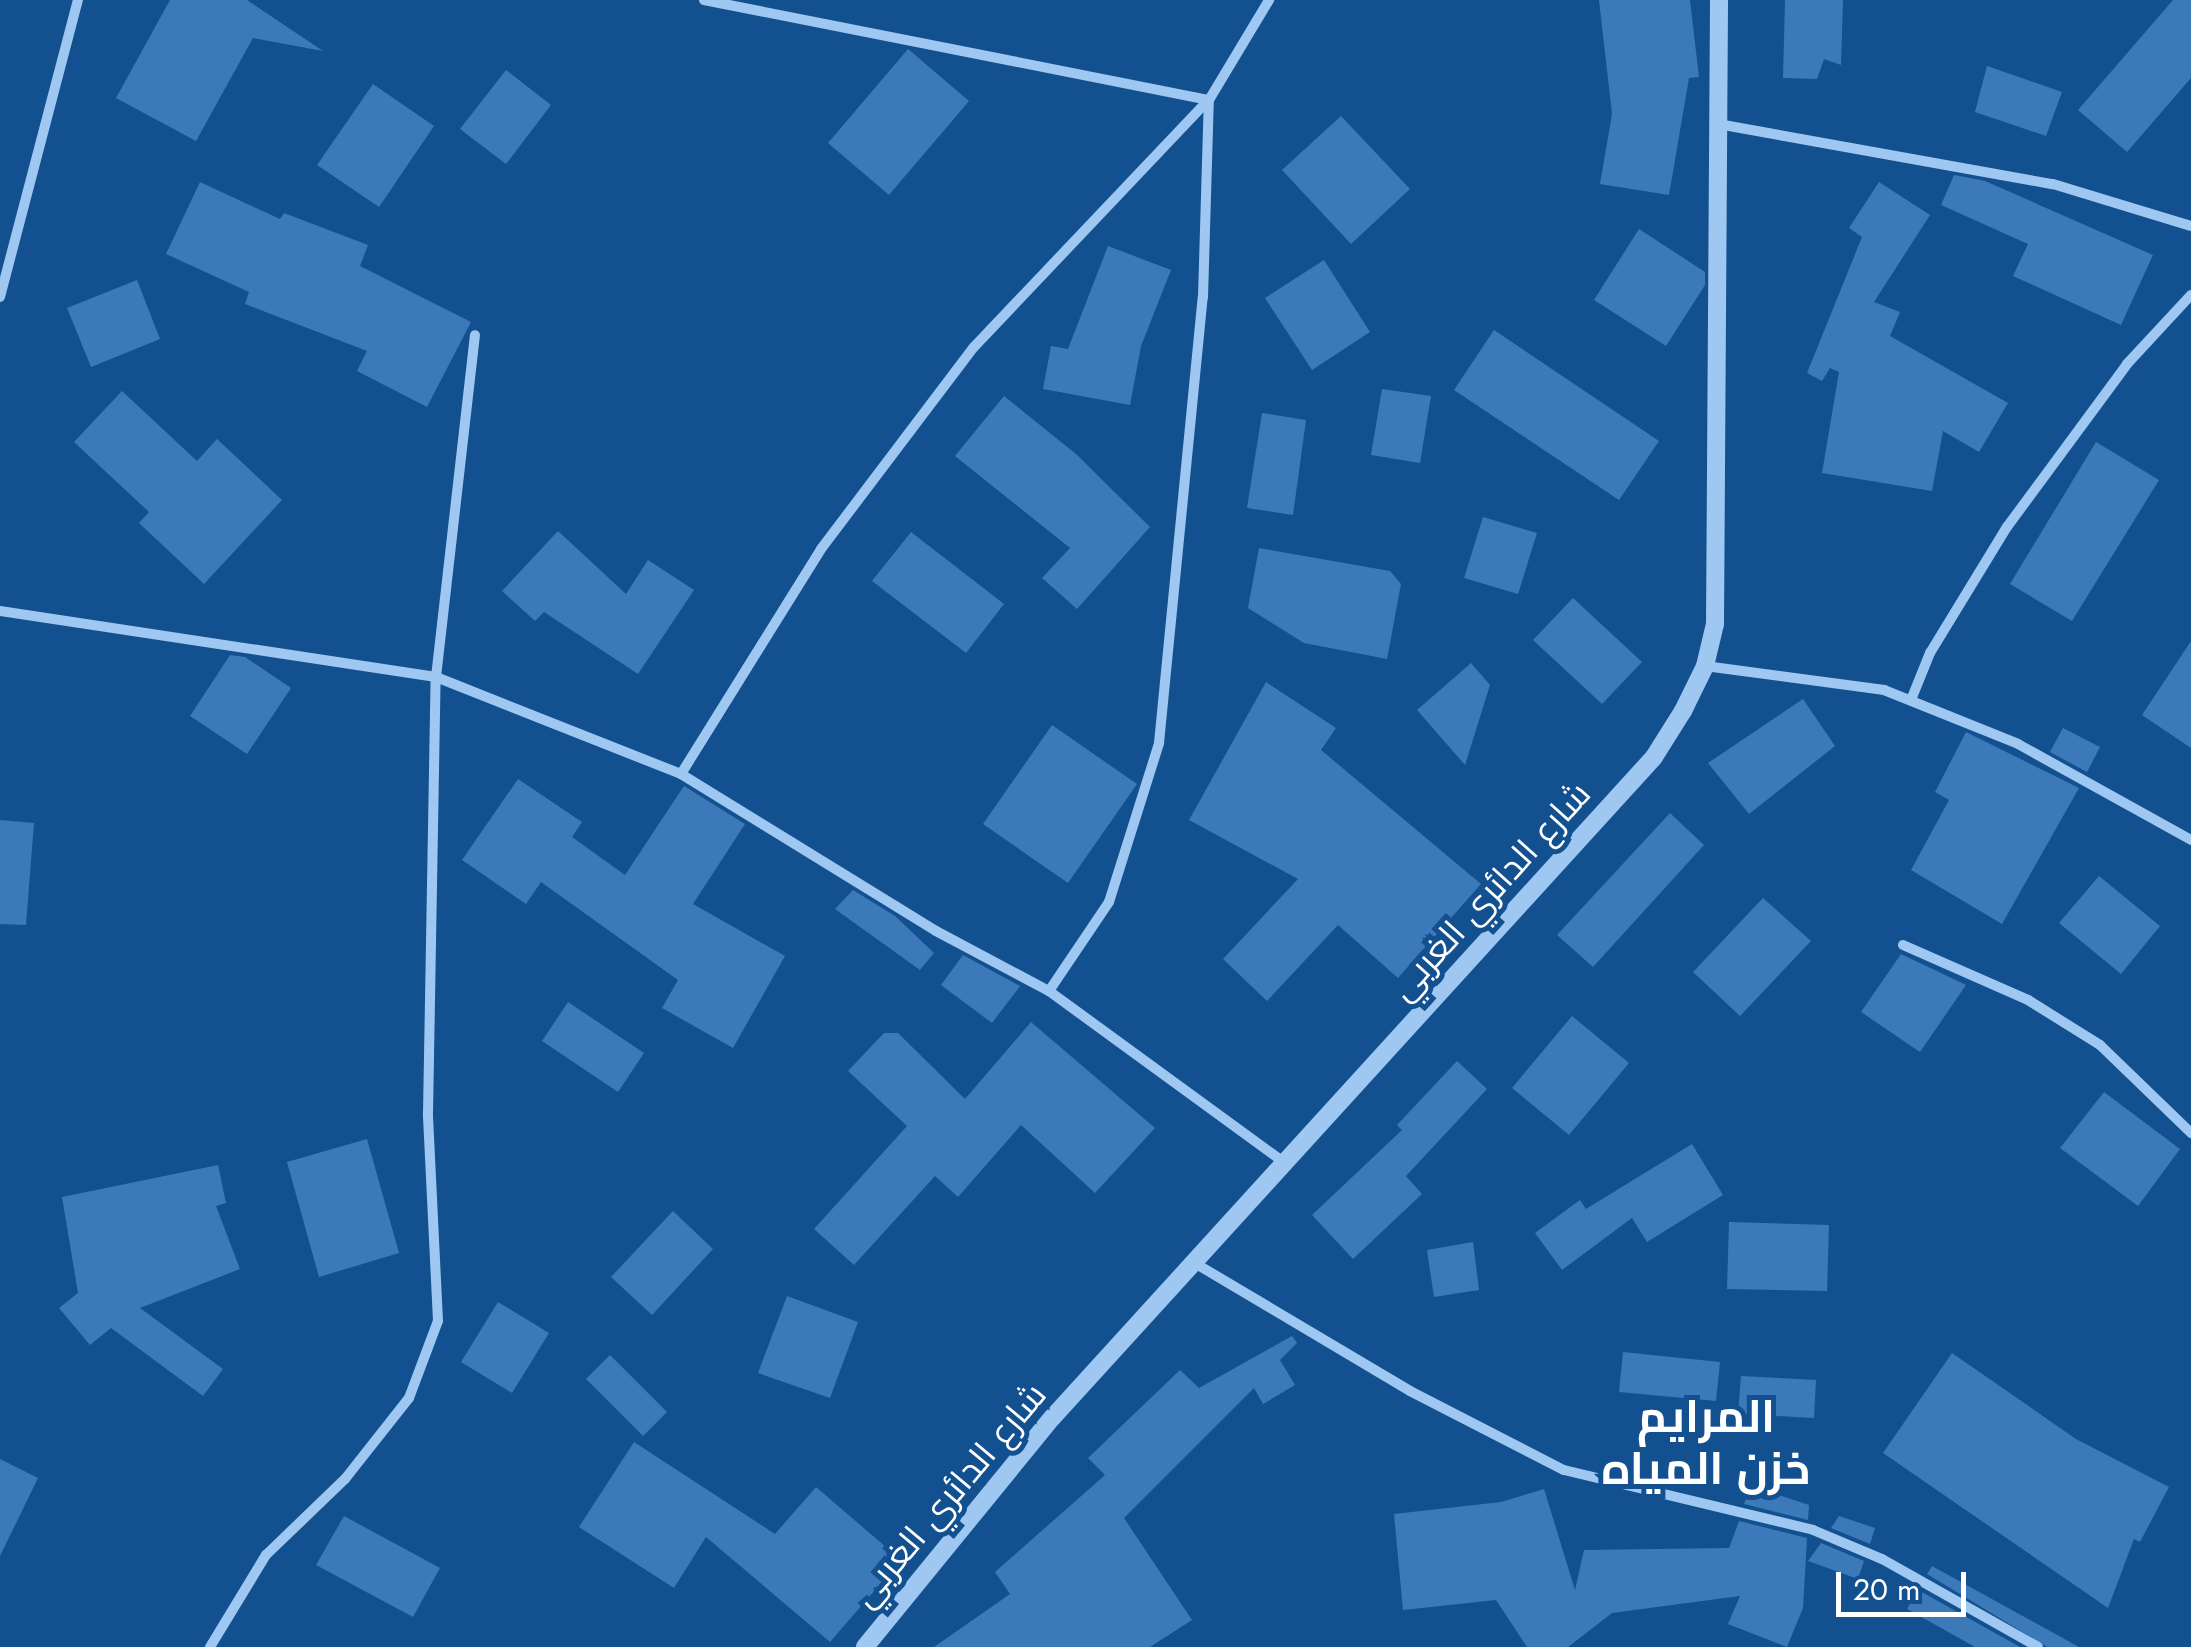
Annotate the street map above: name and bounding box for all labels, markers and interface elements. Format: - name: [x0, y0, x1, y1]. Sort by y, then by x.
- street label: شارع الدائري الغربي: [1381, 773, 1599, 1009]
- street label: شارع الدائري الغربي: [843, 1375, 1055, 1615]
- district label: المرايم خزن المياه: [1601, 1390, 1811, 1496]
- scale bar: [1841, 1552, 1971, 1614]
- text: 20 m: [1853, 1568, 1920, 1611]

